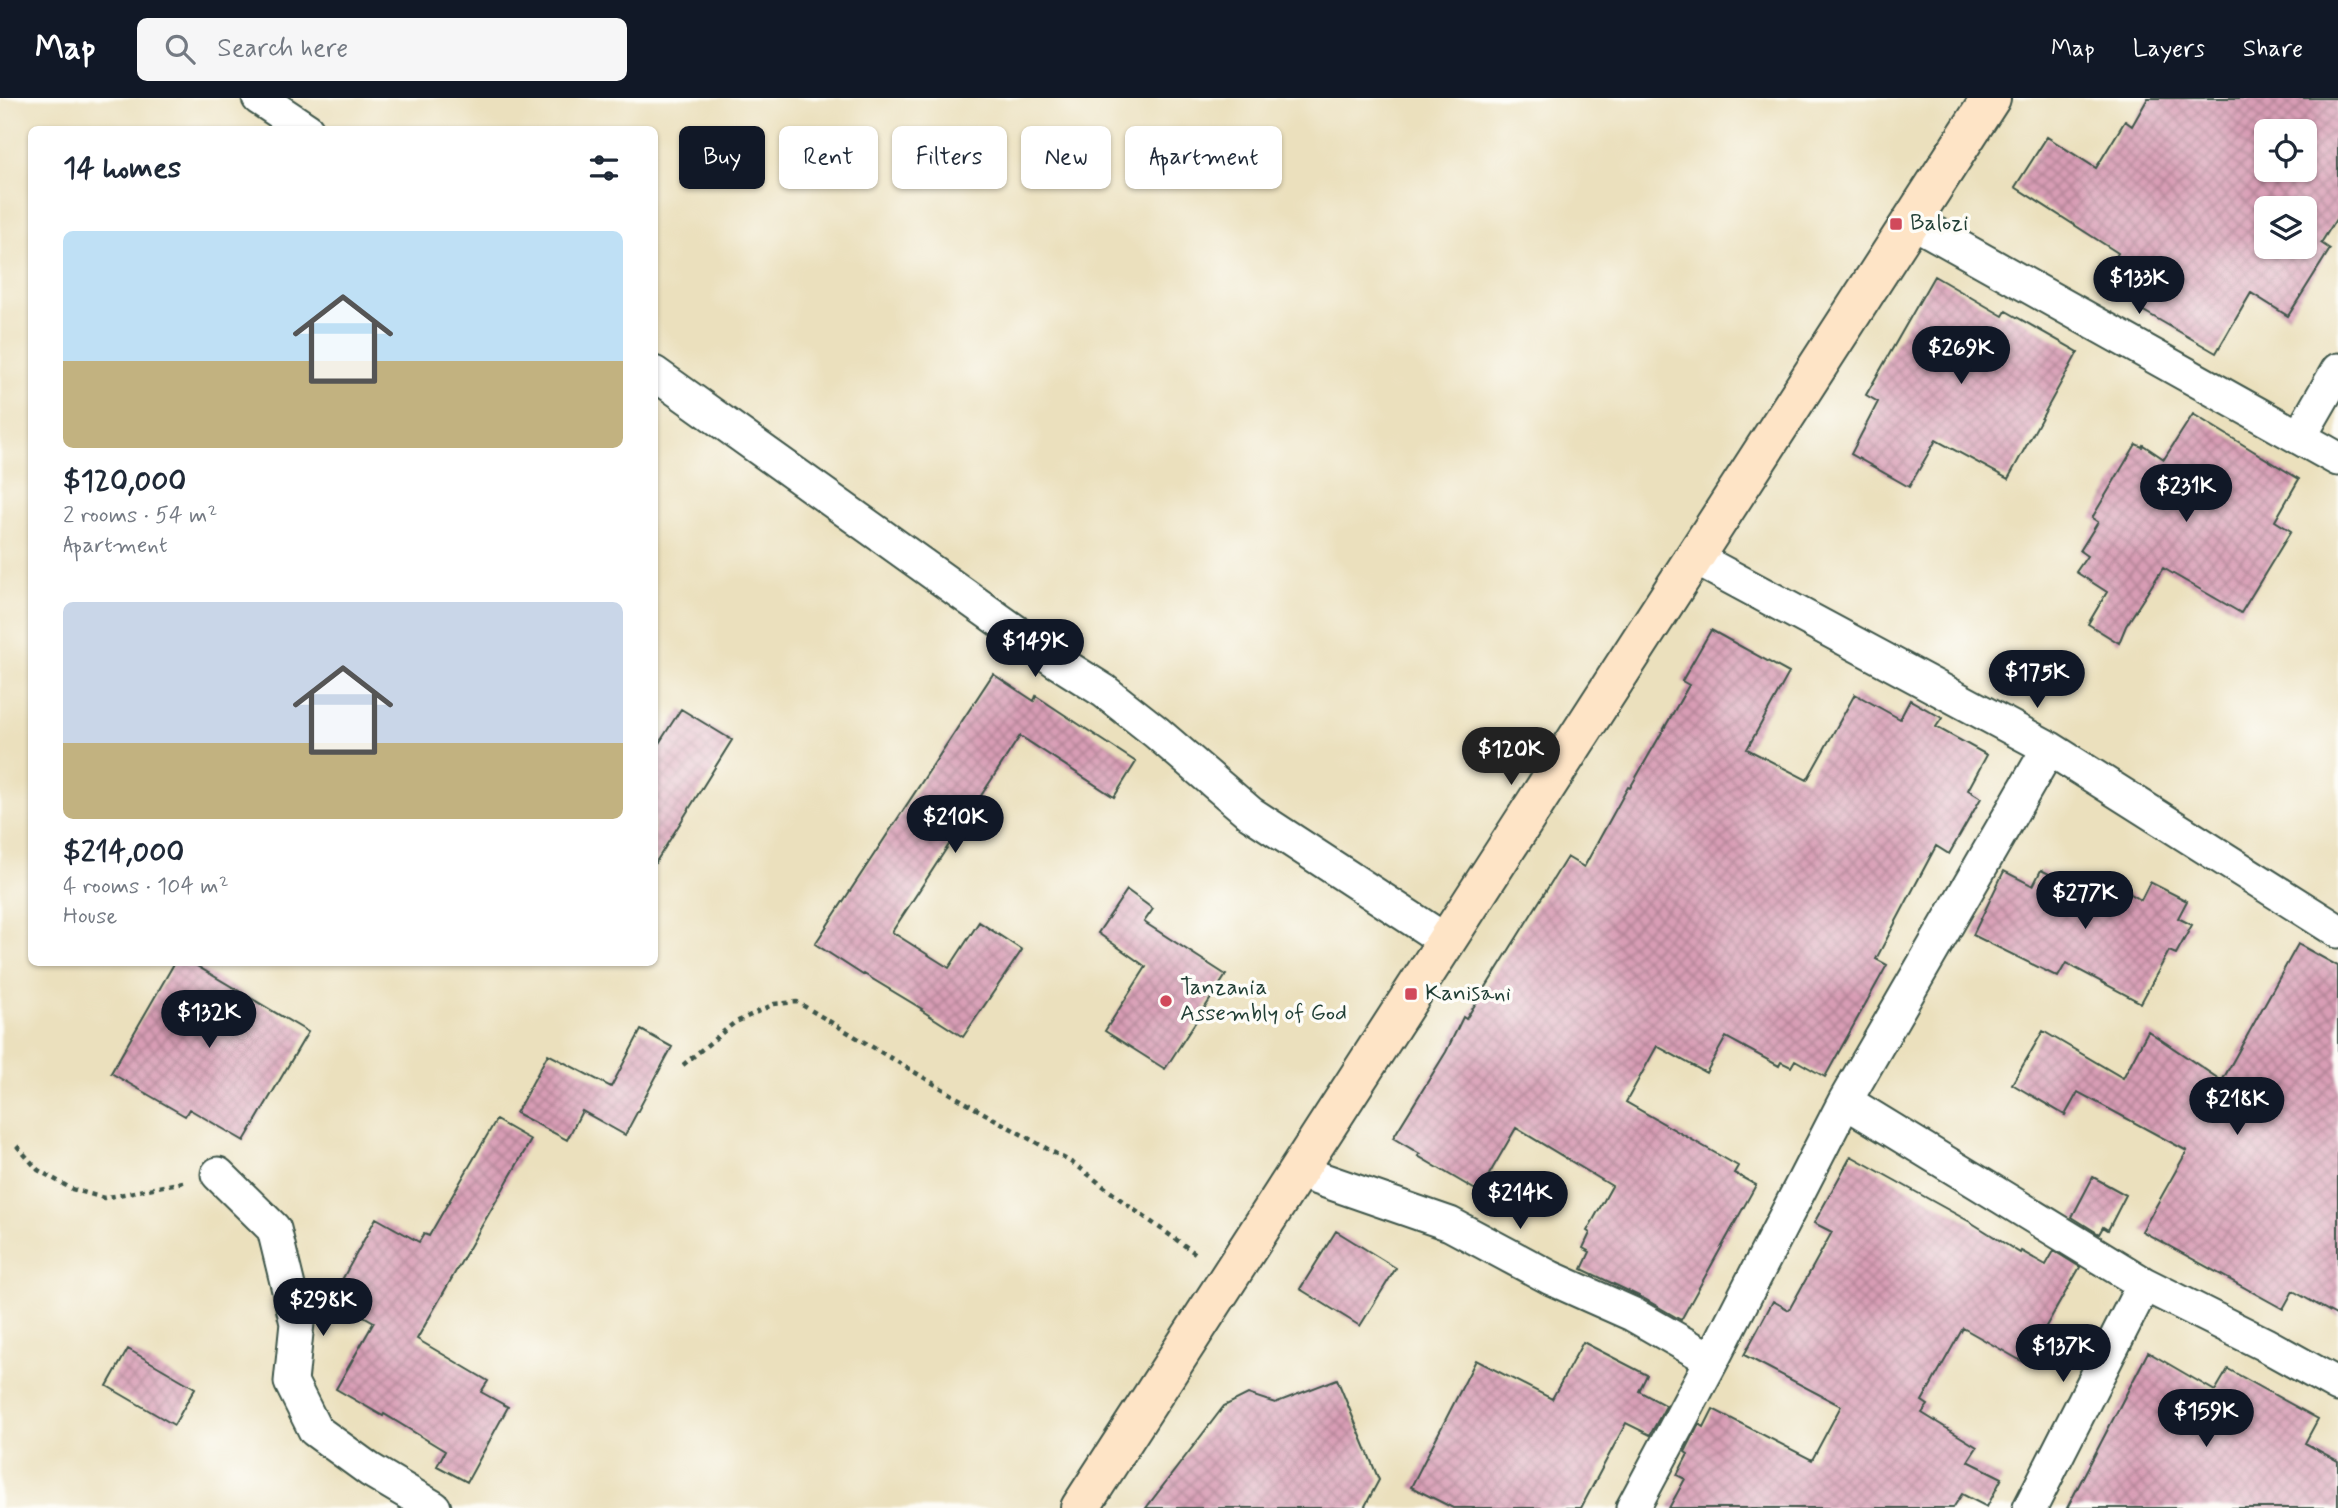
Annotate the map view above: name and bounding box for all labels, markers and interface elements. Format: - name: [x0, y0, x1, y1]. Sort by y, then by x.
- search box: [137, 18, 627, 81]
- text: Map: [35, 27, 95, 71]
- icon: search: [161, 30, 199, 68]
- text: Search here: [217, 32, 348, 66]
- text: Map: [2051, 34, 2095, 65]
- text: Layers: [2133, 34, 2205, 65]
- text: Share: [2243, 34, 2303, 65]
- map controls: [2254, 119, 2317, 259]
- button: locate: [2254, 119, 2317, 182]
- chip: Buy: [679, 126, 765, 189]
- chip: Rent: [779, 126, 878, 189]
- chip: Filters: [892, 126, 1007, 189]
- chip: New: [1021, 126, 1111, 189]
- chip: Apartment: [1125, 126, 1282, 189]
- text: 14 homes: [63, 149, 181, 188]
- icon: filters: [585, 149, 623, 187]
- button: layers: [2254, 196, 2317, 259]
- place label: Balozi: [1910, 209, 1968, 239]
- marker: Balozi: [1888, 216, 1904, 232]
- pin: $133K: [2090, 256, 2188, 316]
- text: $133K: [2109, 264, 2169, 294]
- icon: home: [280, 276, 406, 402]
- pin: $269K: [1912, 327, 2010, 386]
- text: $269K: [1928, 334, 1994, 364]
- text: $120,000: [63, 462, 186, 501]
- pin: $231K: [2137, 464, 2235, 524]
- text: $231K: [2156, 472, 2216, 502]
- text: 2 rooms · 54 m²: [63, 501, 217, 531]
- text: Apartment: [63, 531, 168, 561]
- pin: $149K: [986, 620, 1084, 679]
- text: $149K: [1002, 627, 1068, 657]
- icon: home: [280, 647, 406, 773]
- pin: $175K: [1988, 650, 2086, 710]
- text: $175K: [2005, 658, 2069, 688]
- pin: $120K: [1462, 728, 1560, 787]
- text: $120K: [1478, 735, 1544, 765]
- pin: $210K: [906, 796, 1004, 855]
- text: $210K: [923, 803, 987, 833]
- text: $214,000: [63, 833, 184, 872]
- text: 4 rooms · 104 m²: [63, 872, 229, 902]
- pin: $277K: [2036, 872, 2134, 931]
- text: $277K: [2052, 879, 2118, 909]
- text: House: [63, 902, 117, 932]
- place label: Tanzania Assembly of God: [1180, 973, 1347, 1029]
- place label: Kanisani: [1425, 979, 1511, 1009]
- marker: Kanisani: [1403, 986, 1419, 1002]
- pin: $132K: [160, 990, 258, 1050]
- marker: Tanzania Assembly of God: [1158, 993, 1174, 1009]
- text: $132K: [177, 998, 241, 1028]
- pin: $218K: [2188, 1077, 2286, 1137]
- text: $218K: [2205, 1085, 2269, 1115]
- pin: $214K: [1471, 1172, 1569, 1231]
- text: $214K: [1488, 1179, 1552, 1209]
- pin: $298K: [274, 1278, 372, 1338]
- text: $298K: [289, 1286, 357, 1316]
- pin: $137K: [2014, 1324, 2112, 1384]
- text: $137K: [2032, 1332, 2094, 1362]
- pin: $159K: [2157, 1390, 2255, 1449]
- text: $159K: [2174, 1397, 2238, 1427]

